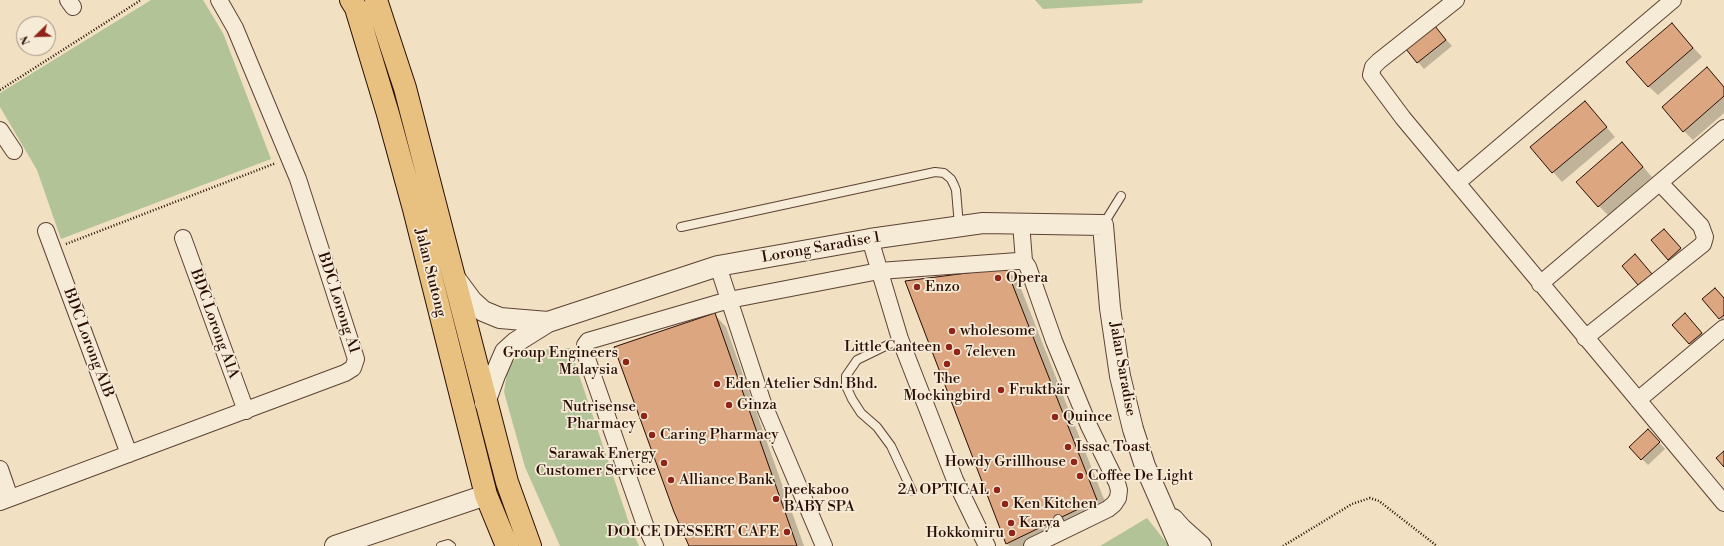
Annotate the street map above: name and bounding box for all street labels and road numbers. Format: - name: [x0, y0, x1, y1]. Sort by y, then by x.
- street label: Jalan Stutong: [410, 227, 450, 319]
- street label: Lorong Saradise 1: [760, 229, 882, 267]
- street label: BDC Lorong A1: [313, 250, 363, 356]
- street label: BDC Lorong A1A: [186, 267, 242, 381]
- street label: BDC Lorong A1B: [59, 286, 117, 400]
- street label: Jalan Saradise: [1105, 320, 1139, 418]

